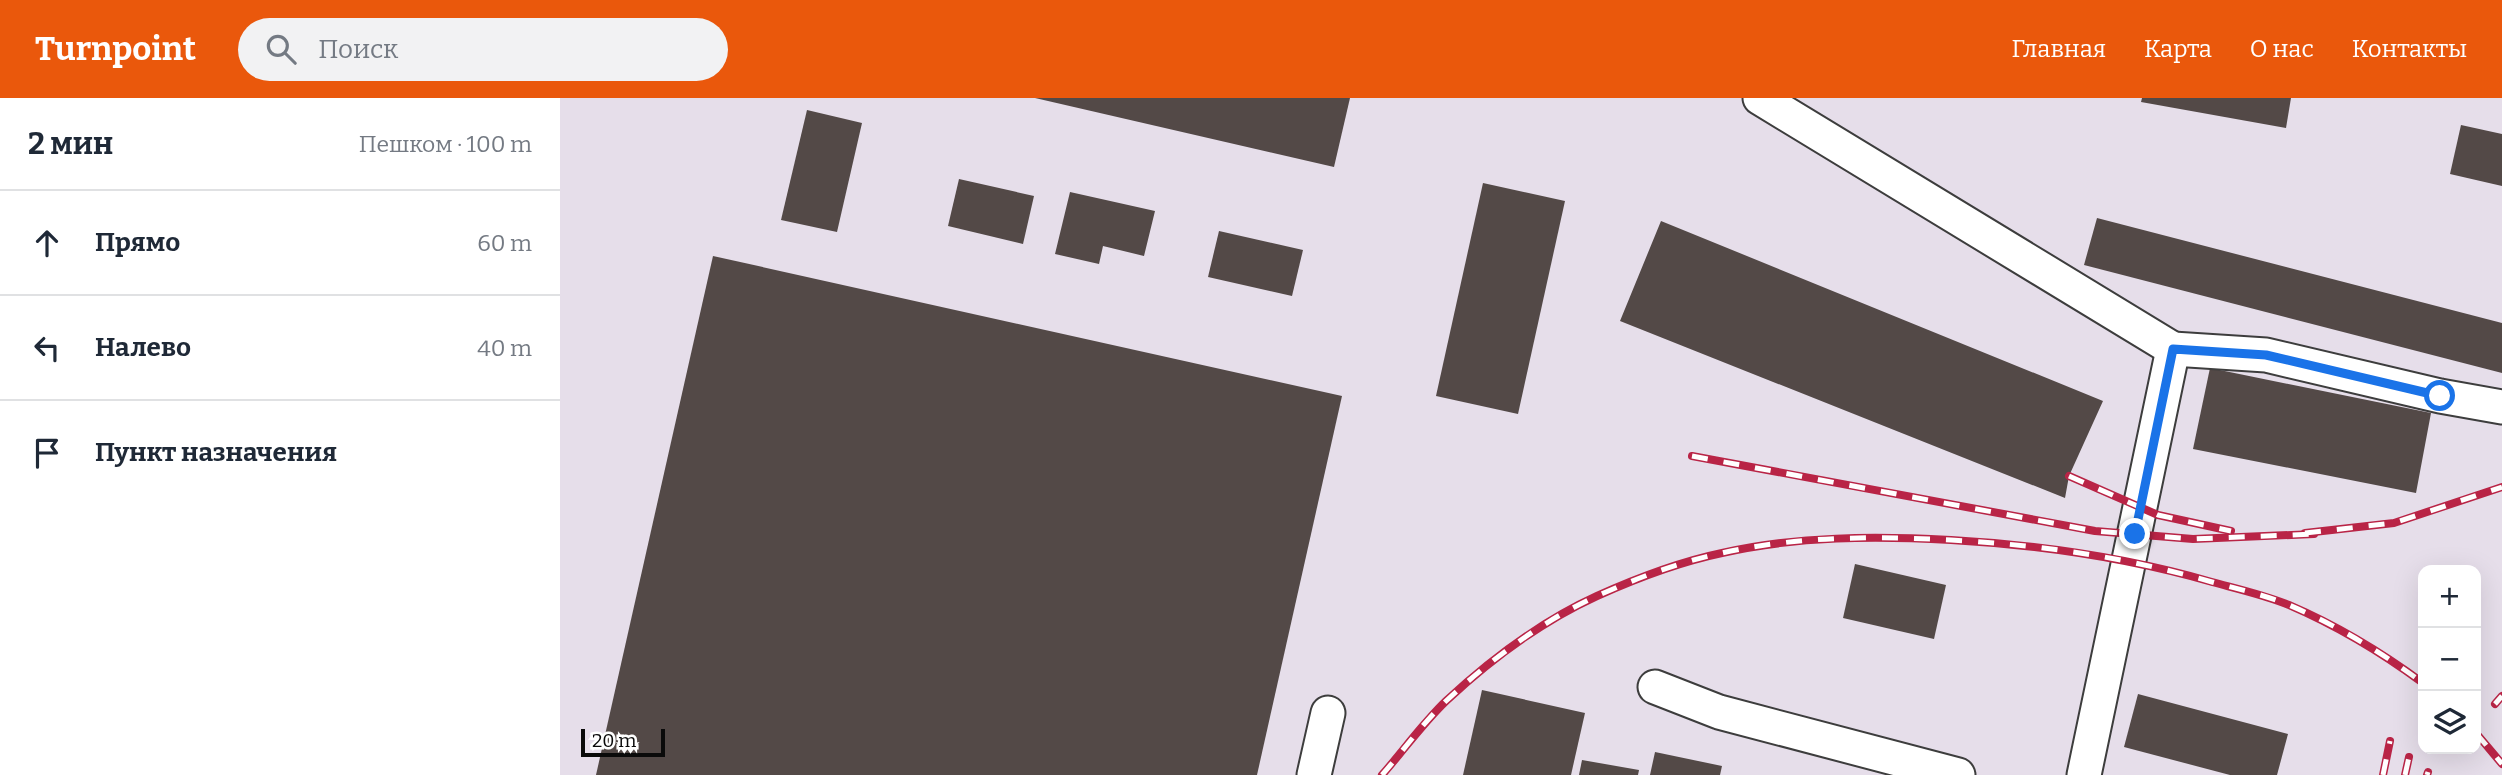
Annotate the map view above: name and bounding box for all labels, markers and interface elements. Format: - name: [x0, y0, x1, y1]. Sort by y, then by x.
- search box: [238, 18, 728, 81]
- text: Turnpoint: [35, 29, 196, 69]
- icon: search: [262, 30, 300, 68]
- text: Поиск: [318, 34, 398, 65]
- text: Главная: [2011, 35, 2106, 63]
- text: Карта: [2144, 35, 2212, 63]
- text: О нас: [2250, 35, 2314, 63]
- text: Контакты: [2352, 35, 2467, 63]
- text: 2 мин: [28, 126, 113, 162]
- text: Пешком · 100 m: [359, 130, 532, 158]
- icon: ahead: [28, 224, 66, 262]
- text: Прямо: [95, 227, 180, 258]
- text: 60 m: [477, 229, 532, 257]
- icon: left: [28, 329, 66, 367]
- text: Налево: [95, 332, 191, 363]
- text: 40 m: [477, 334, 532, 362]
- route start: [2424, 380, 2455, 411]
- icon: arrive: [28, 434, 66, 472]
- text: Пункт назначения: [95, 437, 337, 468]
- route end: [2119, 518, 2150, 549]
- map controls: [2418, 565, 2481, 754]
- button: +: [2418, 565, 2481, 628]
- button: −: [2418, 628, 2481, 691]
- button: layers: [2418, 691, 2481, 754]
- scale bar: [581, 726, 665, 758]
- text: 20 m: [592, 729, 636, 752]

